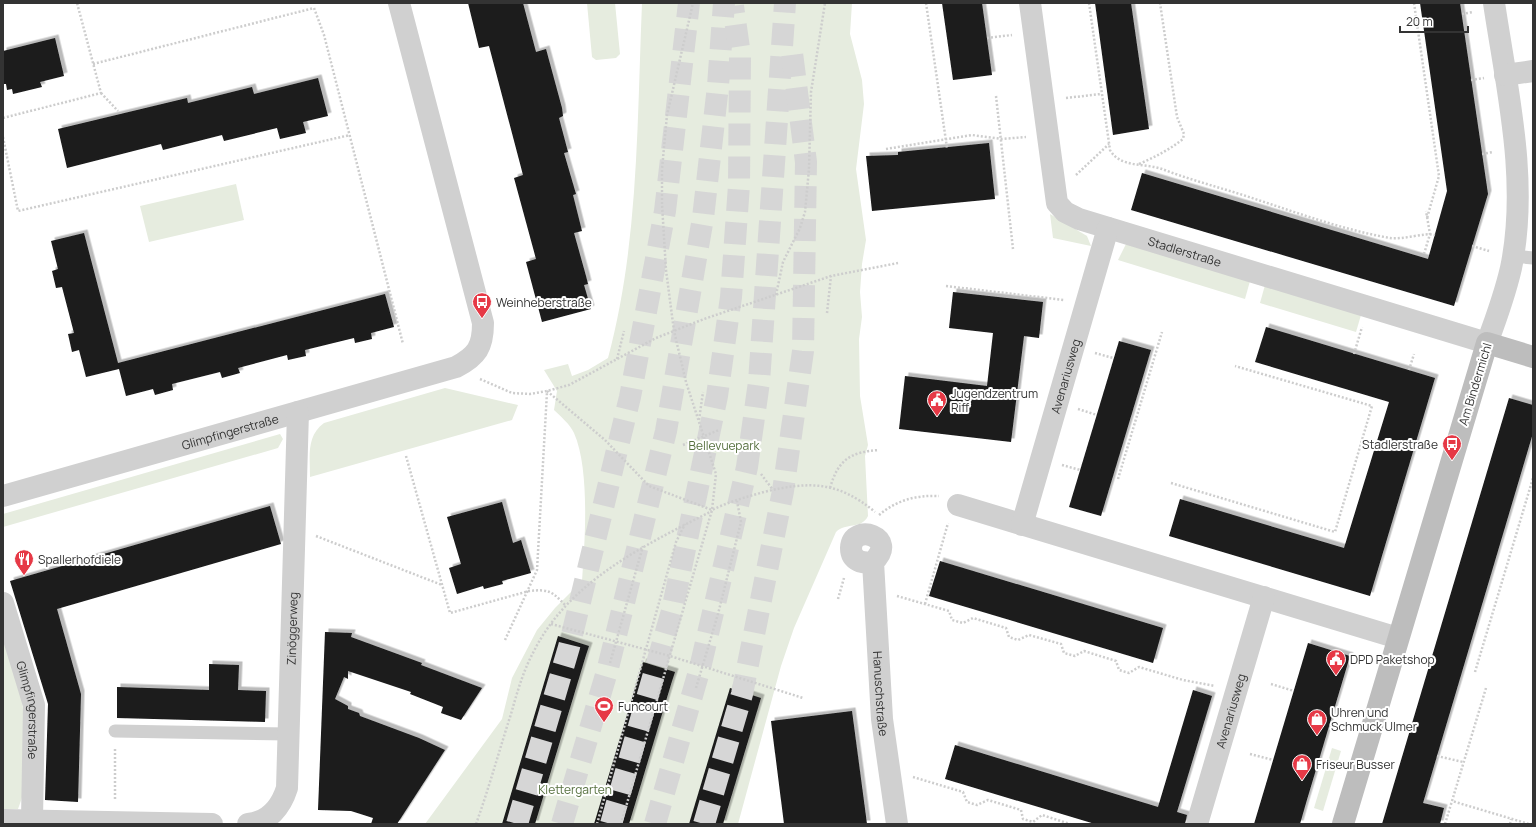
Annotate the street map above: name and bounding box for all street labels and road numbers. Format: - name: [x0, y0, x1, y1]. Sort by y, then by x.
- street label: Stadlerstraße: [1146, 232, 1224, 270]
- street label: Avenariusweg: [1046, 337, 1084, 416]
- street label: Am Bindermichl: [1454, 341, 1496, 427]
- street label: Glimpfingerstraße: [180, 409, 280, 453]
- street label: Zinöggerweg: [282, 592, 301, 665]
- street label: Hanuschstraße: [870, 650, 893, 737]
- street label: Glimpfingerstraße: [13, 659, 42, 760]
- street label: Avenariusweg: [1211, 671, 1249, 750]

